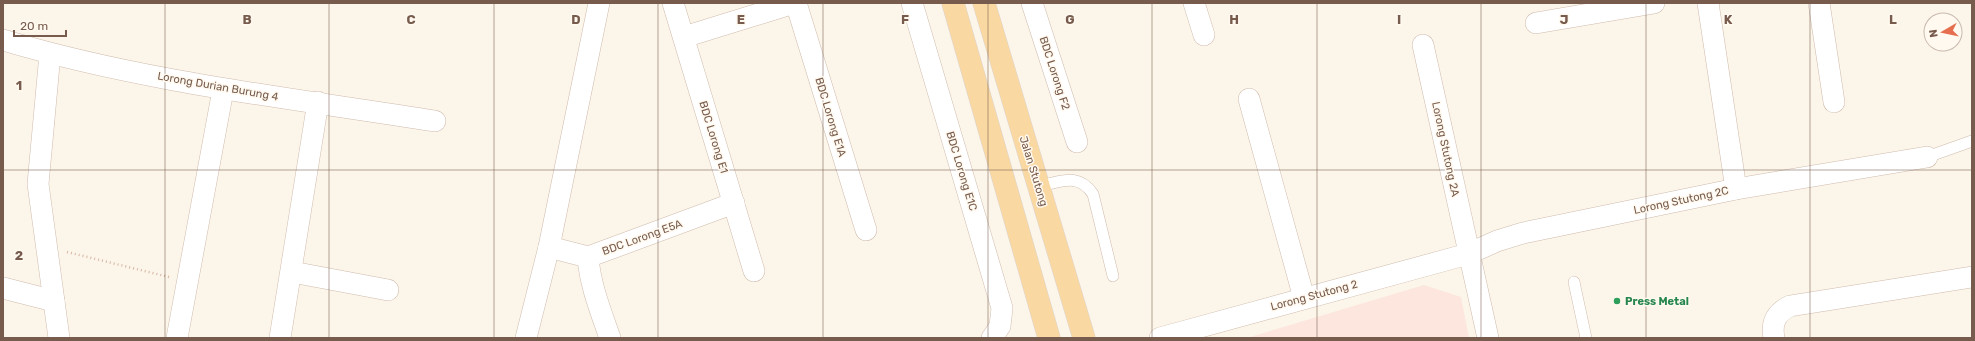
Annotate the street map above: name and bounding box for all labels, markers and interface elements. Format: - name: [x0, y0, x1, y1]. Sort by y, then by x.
- scale bar: [14, 12, 66, 38]
- text: B: [242, 12, 252, 27]
- text: C: [406, 12, 416, 27]
- text: D: [571, 12, 581, 27]
- text: E: [737, 12, 745, 27]
- text: F: [901, 12, 909, 27]
- text: G: [1065, 12, 1075, 27]
- text: H: [1229, 12, 1239, 27]
- text: I: [1397, 12, 1401, 27]
- text: J: [1560, 12, 1568, 27]
- text: K: [1724, 12, 1733, 27]
- text: L: [1889, 12, 1897, 27]
- north arrow: [1923, 12, 1963, 52]
- text: 20 m: [20, 19, 48, 33]
- text: N: [1927, 28, 1941, 38]
- street label: BDC Lorong F2: [1037, 35, 1073, 112]
- street label: Lorong Durian Burung 4: [156, 69, 280, 104]
- street label: BDC Lorong E1A: [812, 76, 849, 159]
- text: 1: [16, 78, 22, 93]
- street label: BDC Lorong E1: [696, 99, 731, 175]
- street label: Lorong Stutong 2A: [1429, 100, 1462, 198]
- street label: BDC Lorong E1C: [943, 130, 980, 212]
- street label: Jalan Stutong: [1017, 134, 1050, 208]
- street label: Lorong Stutong 2C: [1632, 184, 1730, 217]
- street label: BDC Lorong E5A: [600, 217, 685, 258]
- text: 2: [15, 248, 23, 263]
- street label: Lorong Stutong 2: [1269, 278, 1359, 313]
- place label: Press Metal: [1625, 295, 1689, 308]
- marker: Press Metal: [1612, 296, 1622, 306]

